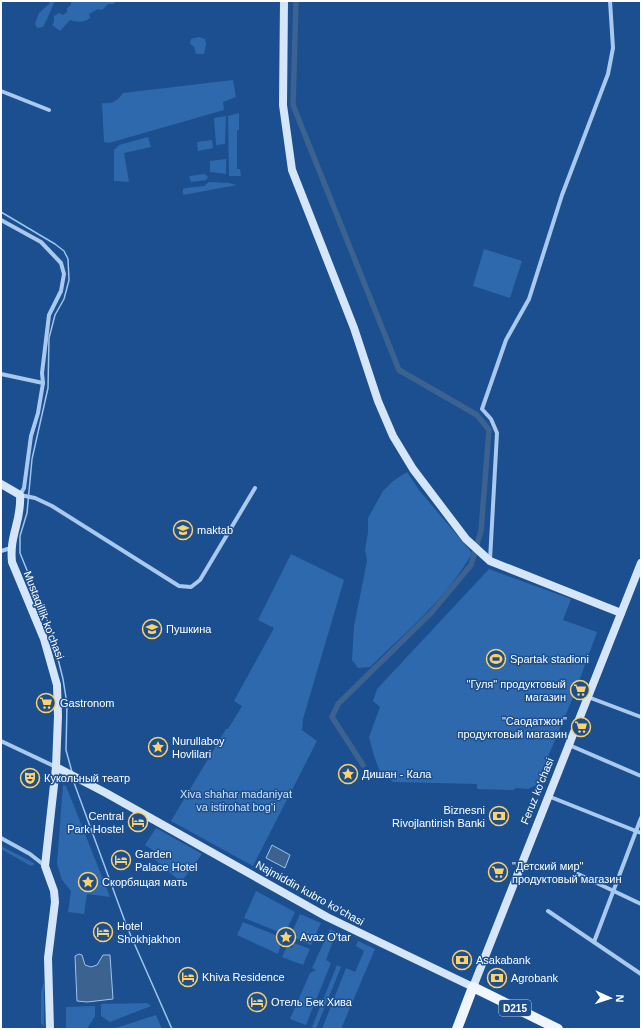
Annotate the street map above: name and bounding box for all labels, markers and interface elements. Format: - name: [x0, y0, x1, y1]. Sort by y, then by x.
- school or university icon: maktab: [172, 519, 194, 541]
- place label: maktab: [197, 524, 233, 536]
- street label: Mustaqillik ko'chasi: [22, 569, 66, 661]
- school or university icon: Пушкина: [141, 618, 163, 640]
- place label: Пушкина: [166, 623, 212, 635]
- sports icon: Spartak stadioni: [485, 648, 507, 670]
- place label: Spartak stadioni: [510, 653, 589, 665]
- place label: "Гуля" продуктовый магазин: [467, 678, 566, 703]
- supermarket icon: "Гуля" продуктовый магазин: [569, 679, 591, 701]
- supermarket icon: Gastronom: [35, 692, 57, 714]
- place label: Gastronom: [60, 697, 114, 709]
- place label: "Саодатжон" продуктовый магазин: [458, 715, 567, 740]
- supermarket icon: "Саодатжон" продуктовый магазин: [570, 716, 592, 738]
- place label: Nurullaboy Hovlilari: [172, 735, 225, 760]
- place icon: Nurullaboy Hovlilari: [147, 736, 169, 758]
- street label: Feruz ko'chasi: [518, 756, 556, 826]
- place icon: Дишан - Кала: [337, 763, 359, 785]
- theatre icon: Кукольный театр: [19, 767, 41, 789]
- place label: Дишан - Кала: [362, 768, 432, 780]
- place label: Кукольный театр: [44, 772, 130, 784]
- park label: Xiva shahar madaniyat va istirohat bogʻi: [180, 788, 292, 813]
- place label: Biznesni Rivojlantirish Banki: [392, 804, 485, 829]
- bank icon: Biznesni Rivojlantirish Banki: [488, 805, 510, 827]
- place label: Central Park Hostel: [67, 810, 124, 835]
- hotel icon: Central Park Hostel: [127, 811, 149, 833]
- place label: Garden Palace Hotel: [135, 848, 197, 873]
- hotel icon: Garden Palace Hotel: [110, 849, 132, 871]
- street label: Najmiddin kubro ko'chasi: [254, 858, 366, 928]
- place label: "Детский мир" продуктовый магазин: [512, 860, 622, 885]
- supermarket icon: "Детский мир" продуктовый магазин: [487, 861, 509, 883]
- place icon: Скорбящая мать: [77, 871, 99, 893]
- place label: Скорбящая мать: [102, 876, 188, 888]
- place label: Hotel Shokhjakhon: [117, 920, 181, 945]
- hotel icon: Hotel Shokhjakhon: [92, 921, 114, 943]
- place icon: Avaz O'tar: [275, 926, 297, 948]
- place label: Avaz O'tar: [300, 931, 351, 943]
- bank icon: Asakabank: [451, 949, 473, 971]
- place label: Asakabank: [476, 954, 531, 966]
- hotel icon: Khiva Residence: [177, 966, 199, 988]
- bank icon: Agrobank: [486, 967, 508, 989]
- place label: Khiva Residence: [202, 971, 285, 983]
- place label: Agrobank: [511, 972, 559, 984]
- north arrow: [590, 978, 630, 1018]
- hotel icon: Отель Бек Хива: [246, 991, 268, 1013]
- text: N: [614, 994, 626, 1003]
- place label: Отель Бек Хива: [271, 996, 353, 1008]
- road number: D215: [499, 1000, 531, 1016]

